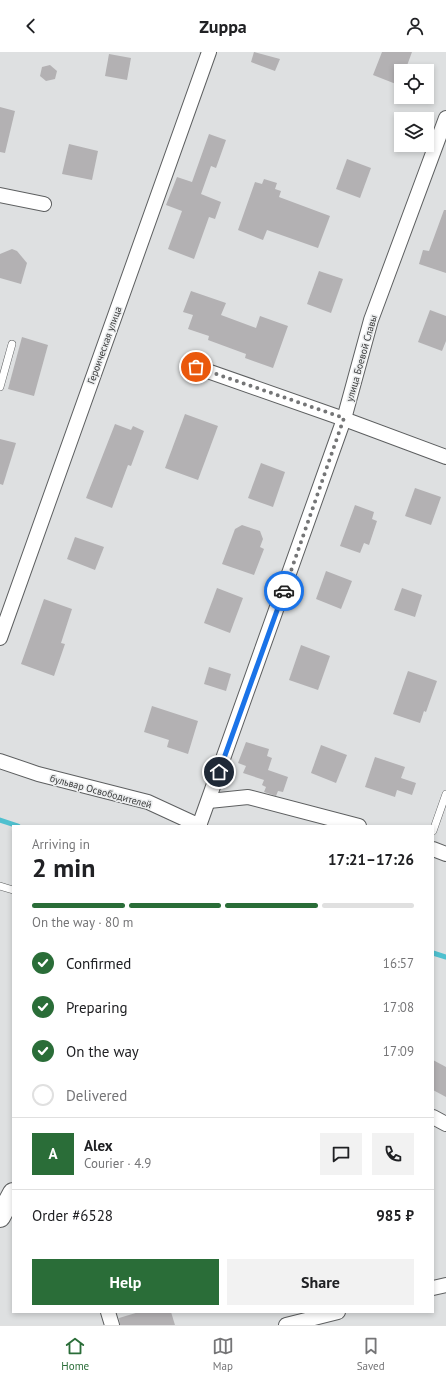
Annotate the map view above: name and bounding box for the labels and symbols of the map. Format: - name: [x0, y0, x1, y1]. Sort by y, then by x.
- street label: Героическая улица: [84, 305, 125, 386]
- street label: улица Боевой Славы: [343, 313, 380, 403]
- pin: [179, 350, 213, 384]
- courier: [264, 571, 304, 611]
- pin: [202, 755, 236, 789]
- street label: бульвар Освободителей: [48, 772, 153, 811]

